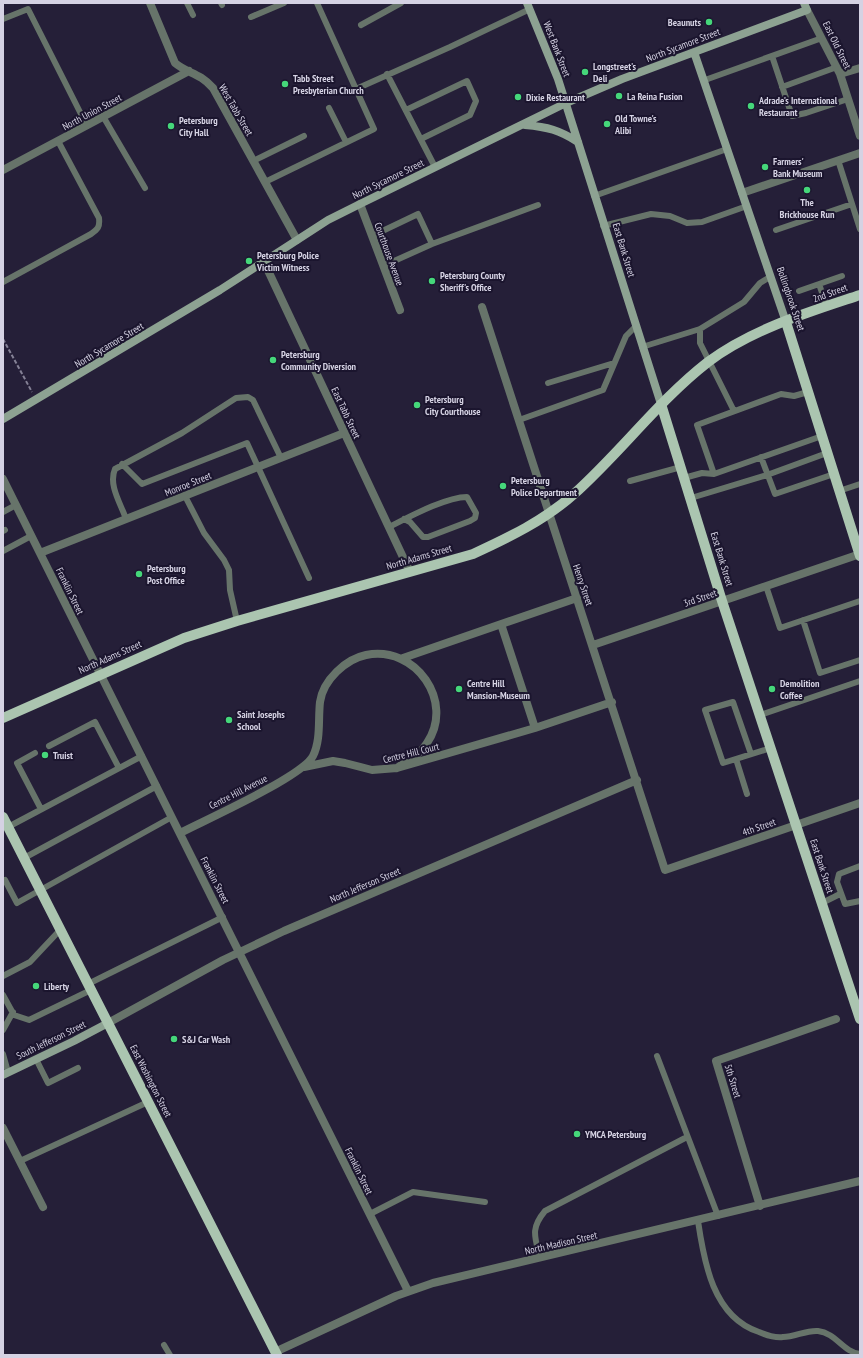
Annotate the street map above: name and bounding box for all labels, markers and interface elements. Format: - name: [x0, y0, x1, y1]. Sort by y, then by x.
- place label: Beaunuts: [668, 16, 701, 29]
- marker: Beaunuts: [704, 17, 714, 27]
- street label: West Bank Street: [540, 19, 574, 79]
- street label: East Old Street: [820, 19, 854, 71]
- street label: North Sycamore Street: [644, 25, 722, 65]
- place label: Longstreet's Deli: [593, 60, 637, 85]
- marker: Longstreet's Deli: [580, 67, 590, 77]
- place label: Tabb Street Presbyterian Church: [293, 72, 364, 97]
- marker: Tabb Street Presbyterian Church: [280, 79, 290, 89]
- street label: West Tabb Street: [216, 82, 256, 138]
- place label: La Reina Fusion: [627, 90, 683, 103]
- street label: North Union Street: [60, 91, 124, 133]
- place label: Dixie Restaurant: [526, 91, 585, 104]
- marker: La Reina Fusion: [614, 91, 624, 101]
- marker: Dixie Restaurant: [513, 92, 523, 102]
- place label: Adrade's International Restaurant: [758, 94, 838, 119]
- marker: Adrade's International Restaurant: [746, 101, 756, 111]
- place label: Old Towne's Alibi: [614, 112, 657, 137]
- place label: Petersburg City Hall: [179, 114, 218, 139]
- marker: Old Towne's Alibi: [602, 119, 612, 129]
- marker: Petersburg City Hall: [166, 121, 176, 131]
- place label: Farmers' Bank Museum: [773, 155, 823, 180]
- street label: North Sycamore Street: [350, 156, 426, 202]
- marker: Farmers' Bank Museum: [760, 162, 770, 172]
- marker: The Brickhouse Run: [802, 185, 812, 195]
- place label: The Brickhouse Run: [780, 196, 835, 221]
- street label: Courthouse Avenue: [372, 221, 406, 287]
- street label: East Bank Street: [610, 221, 638, 279]
- place label: Petersburg Police Victim Witness: [256, 249, 319, 274]
- marker: Petersburg Police Victim Witness: [244, 256, 254, 266]
- street label: Bollingbrook Street: [774, 265, 808, 333]
- place label: Petersburg County Sheriff's Office: [440, 269, 506, 294]
- marker: Petersburg County Sheriff's Office: [427, 276, 437, 286]
- street label: 2nd Street: [811, 281, 849, 305]
- street label: North Sycamore Street: [72, 319, 146, 371]
- place label: Petersburg Community Diversion: [281, 348, 357, 373]
- marker: Petersburg Community Diversion: [268, 355, 278, 365]
- street label: East Tabb Street: [328, 385, 364, 441]
- place label: Petersburg City Courthouse: [425, 393, 481, 418]
- marker: Petersburg City Courthouse: [412, 400, 422, 410]
- street label: Monroe Street: [163, 469, 213, 499]
- place label: Petersburg Police Department: [511, 474, 577, 499]
- marker: Petersburg Police Department: [498, 481, 508, 491]
- street label: East Bank Street: [708, 530, 736, 588]
- street label: North Adams Street: [385, 541, 453, 573]
- place label: Petersburg Post Office: [147, 562, 186, 587]
- street label: Henry Street: [570, 563, 596, 608]
- street label: Franklin Street: [53, 565, 87, 617]
- marker: Petersburg Post Office: [134, 569, 144, 579]
- street label: 3rd Street: [682, 586, 719, 610]
- street label: North Adams Street: [77, 637, 144, 677]
- place label: Centre Hill Mansion-Museum: [467, 677, 530, 702]
- place label: Demolition Coffee: [780, 677, 820, 702]
- marker: Centre Hill Mansion-Museum: [454, 684, 464, 694]
- marker: Demolition Coffee: [767, 684, 777, 694]
- place label: Saint Josephs School: [237, 708, 285, 733]
- marker: Saint Josephs School: [224, 715, 234, 725]
- street label: Centre Hill Court: [382, 740, 441, 766]
- place label: Truist: [53, 749, 73, 762]
- marker: Truist: [40, 750, 50, 760]
- street label: Centre Hill Avenue: [207, 772, 269, 812]
- street label: 4th Street: [741, 815, 778, 839]
- street label: East Bank Street: [807, 837, 837, 895]
- street label: Franklin Street: [198, 854, 232, 906]
- street label: North Jefferson Street: [328, 864, 402, 906]
- place label: Liberty: [44, 980, 70, 993]
- marker: Liberty: [31, 981, 41, 991]
- street label: South Jefferson Street: [14, 1017, 88, 1062]
- place label: S&J Car Wash: [182, 1033, 231, 1046]
- marker: S&J Car Wash: [169, 1034, 179, 1044]
- street label: East Washington Street: [127, 1043, 175, 1120]
- street label: 5th Street: [722, 1063, 744, 1100]
- place label: YMCA Petersburg: [584, 1128, 647, 1141]
- marker: YMCA Petersburg: [572, 1129, 582, 1139]
- street label: Franklin Street: [342, 1145, 376, 1197]
- street label: North Madison Street: [524, 1228, 599, 1258]

